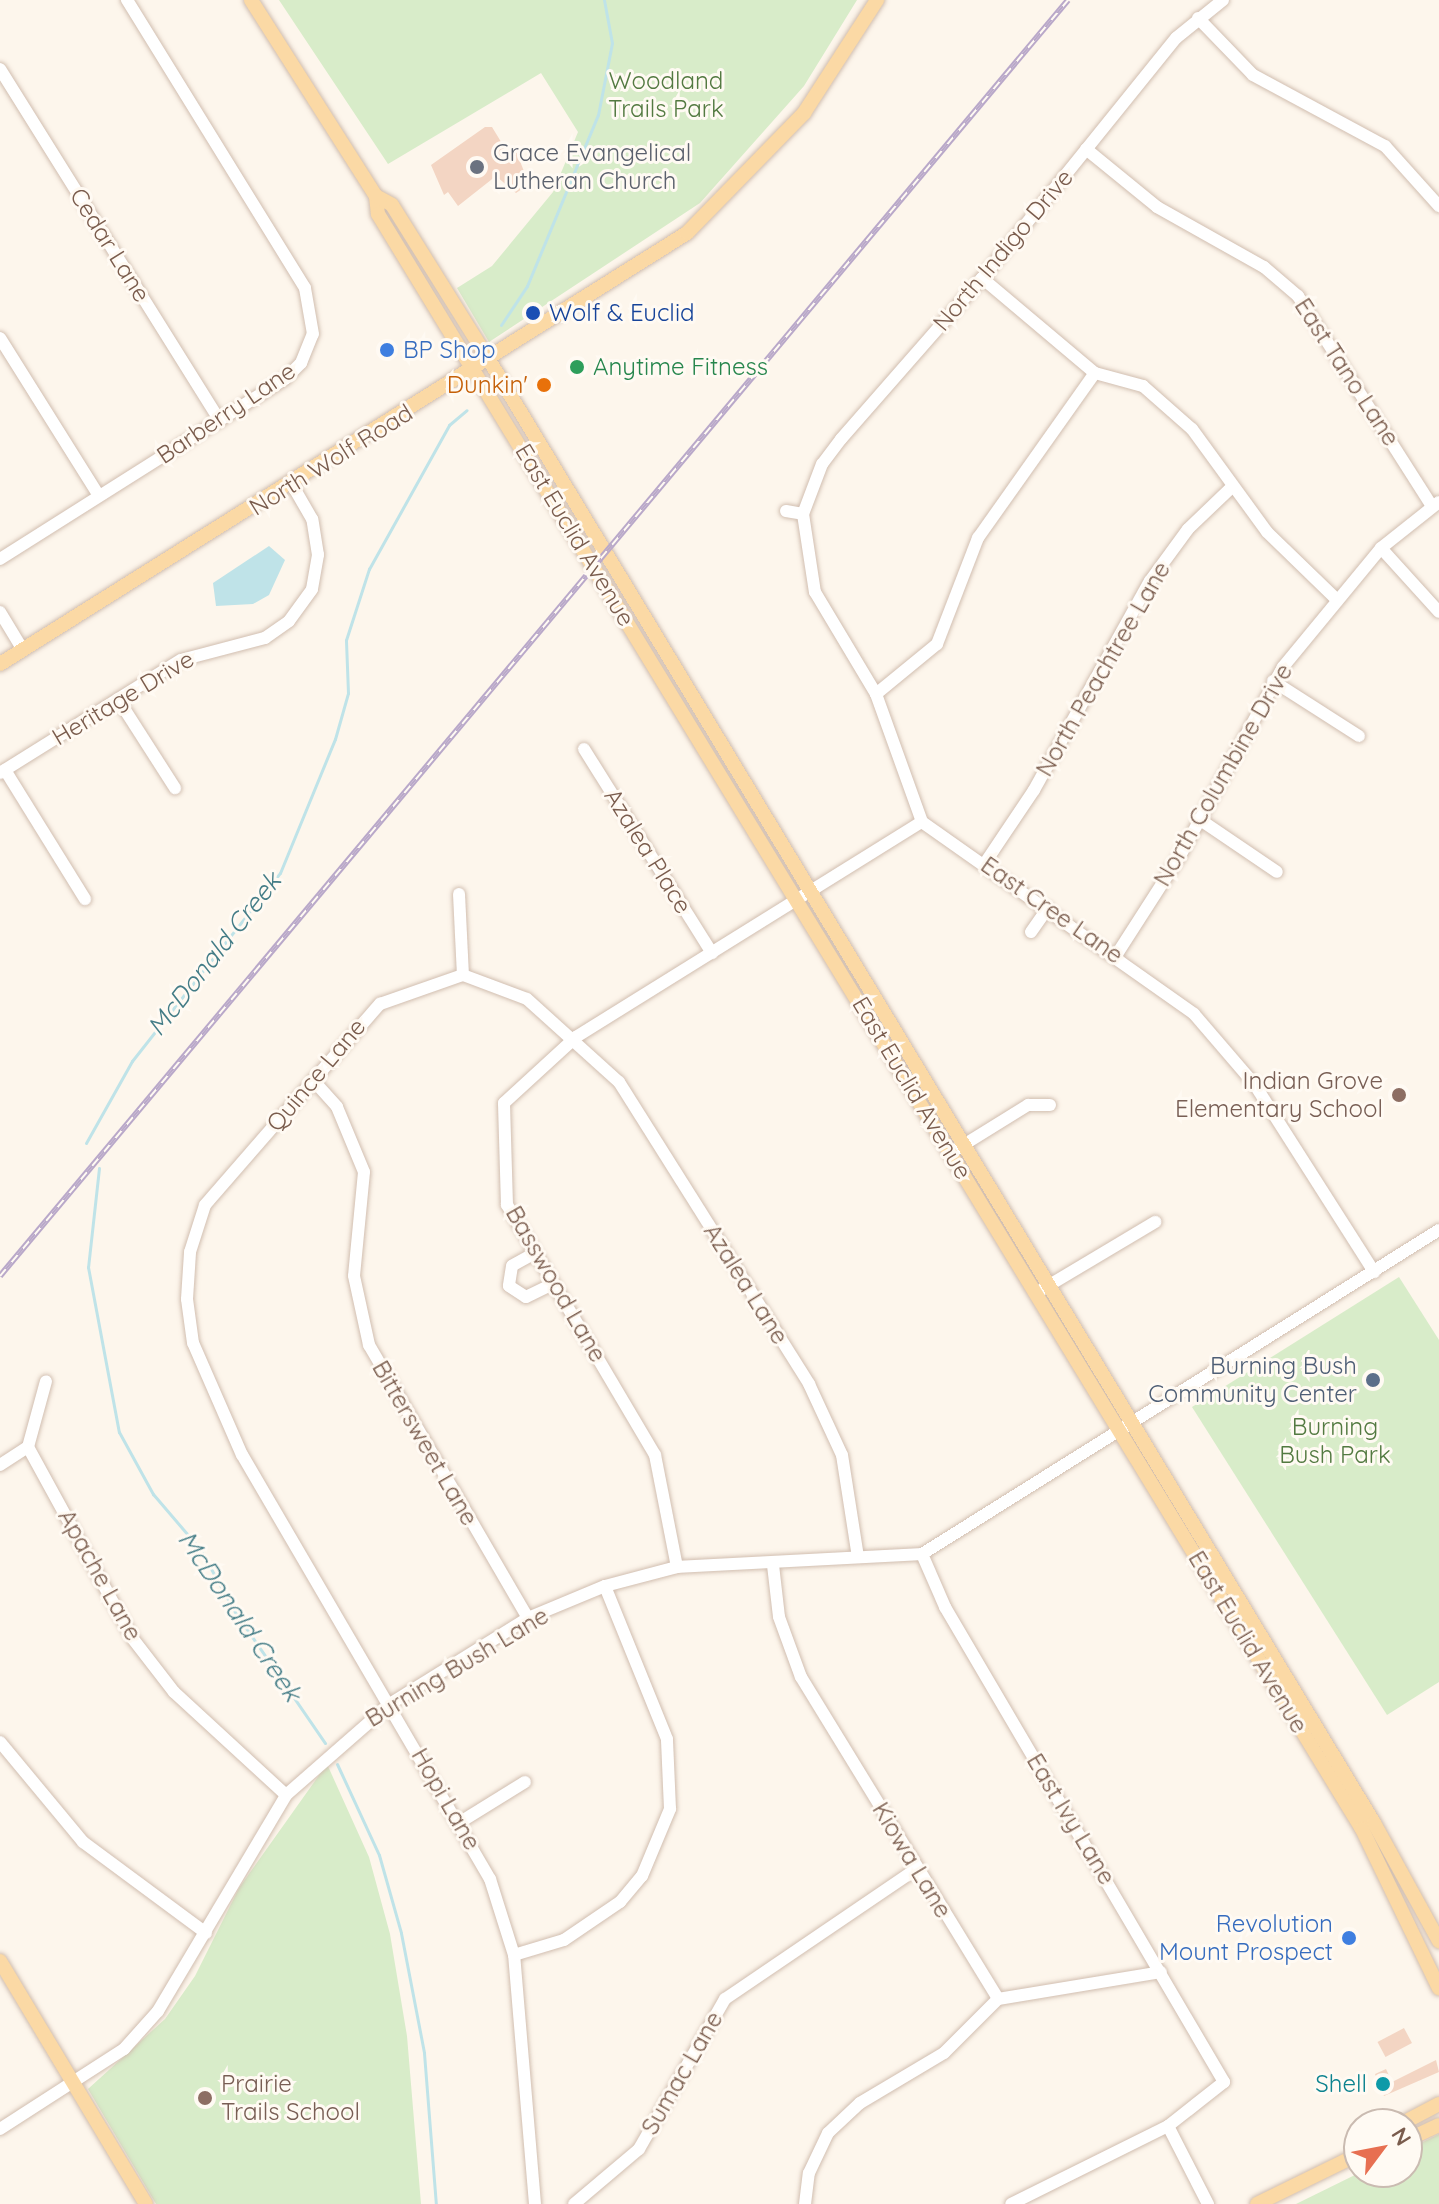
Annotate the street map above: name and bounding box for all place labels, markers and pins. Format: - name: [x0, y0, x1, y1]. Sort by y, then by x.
- place label: Grace Evangelical Lutheran Church: [493, 139, 691, 195]
- marker: Grace Evangelical Lutheran Church: [468, 158, 486, 176]
- place label: Wolf & Euclid: [549, 299, 695, 327]
- marker: Wolf & Euclid: [524, 304, 542, 322]
- place label: BP Shop: [403, 336, 496, 364]
- marker: BP Shop: [378, 341, 396, 359]
- place label: Anytime Fitness: [593, 353, 768, 381]
- marker: Anytime Fitness: [568, 358, 586, 376]
- place label: Dunkin': [447, 371, 528, 399]
- marker: Dunkin': [535, 376, 553, 394]
- place label: Indian Grove Elementary School: [1175, 1067, 1383, 1123]
- marker: Indian Grove Elementary School: [1390, 1086, 1408, 1104]
- place label: Burning Bush Community Center: [1148, 1352, 1357, 1408]
- marker: Burning Bush Community Center: [1364, 1371, 1382, 1389]
- place label: Revolution Mount Prospect: [1159, 1910, 1333, 1966]
- marker: Revolution Mount Prospect: [1340, 1929, 1358, 1947]
- place label: Prairie Trails School: [221, 2070, 360, 2126]
- place label: Shell: [1315, 2070, 1367, 2098]
- marker: Shell: [1374, 2075, 1392, 2093]
- marker: Prairie Trails School: [196, 2089, 214, 2107]

